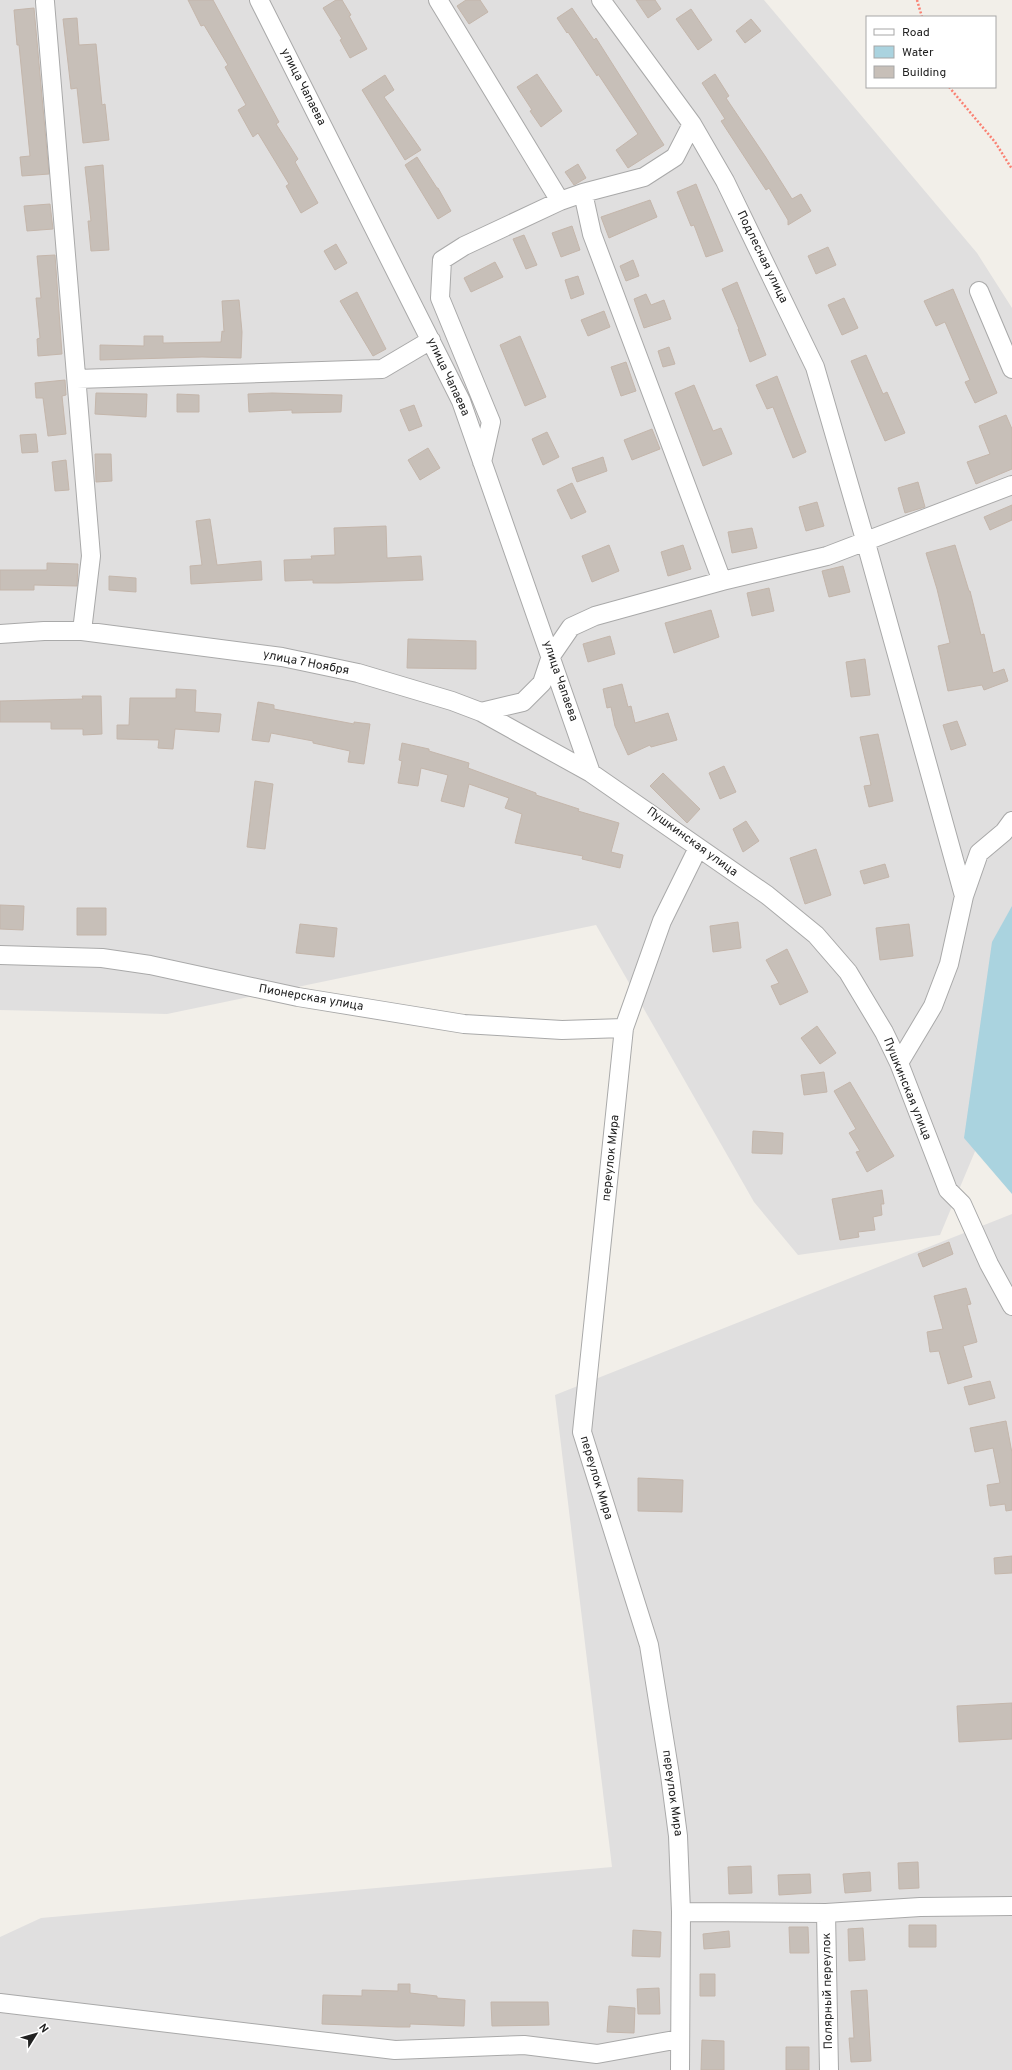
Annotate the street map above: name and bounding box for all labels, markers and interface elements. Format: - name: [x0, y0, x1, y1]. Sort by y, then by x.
- legend: [866, 16, 996, 88]
- text: Road: [902, 25, 930, 41]
- text: Water: [902, 45, 934, 61]
- street label: улица Чапаева: [277, 46, 329, 128]
- text: Building: [902, 65, 946, 81]
- street label: Подлесная улица: [733, 208, 791, 306]
- street label: улица Чапаева: [423, 335, 473, 419]
- street label: улица Чапаева: [539, 638, 581, 724]
- street label: улица 7 Ноября: [261, 647, 351, 679]
- street label: Пушкинская улица: [643, 803, 741, 881]
- street label: Пионерская улица: [257, 981, 365, 1015]
- street label: Пушкинская улица: [879, 1035, 935, 1143]
- street label: переулок Мира: [599, 1114, 623, 1202]
- street label: переулок Мира: [576, 1434, 616, 1522]
- street label: переулок Мира: [658, 1749, 686, 1837]
- street label: Полярный переулок: [819, 1932, 837, 2049]
- north arrow: [16, 2014, 56, 2054]
- text: N: [35, 2021, 51, 2036]

